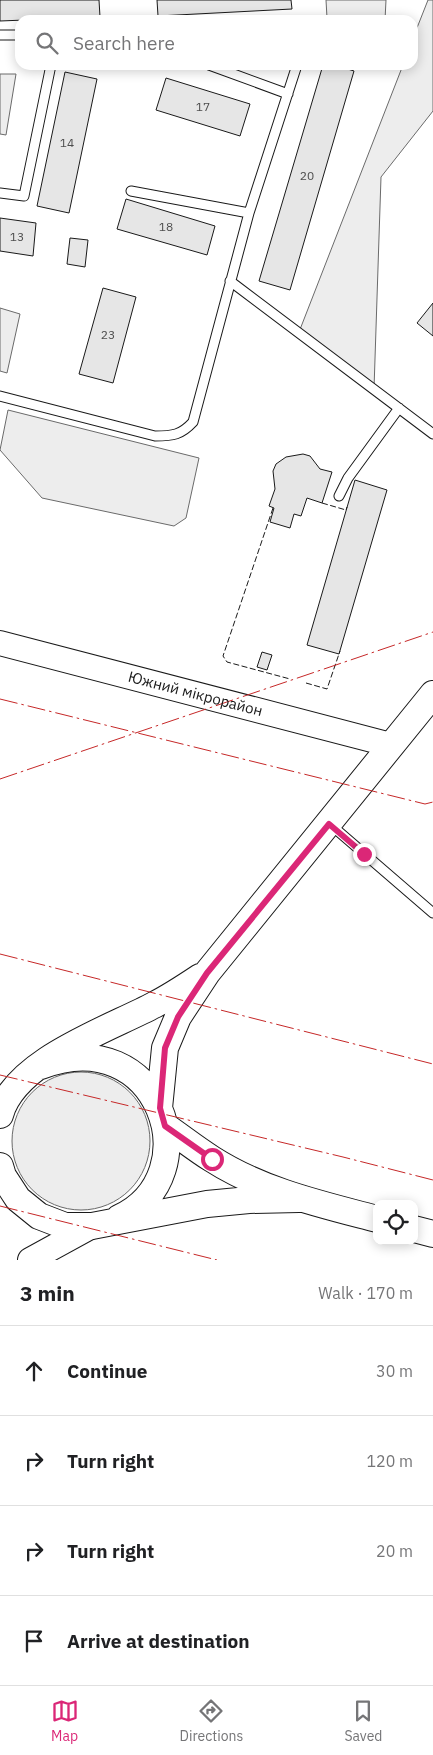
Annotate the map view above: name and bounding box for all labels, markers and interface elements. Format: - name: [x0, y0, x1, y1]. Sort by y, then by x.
- search box: [15, 15, 418, 70]
- icon: search: [33, 29, 61, 57]
- text: Search here: [73, 31, 175, 55]
- house number: 17: [196, 99, 210, 114]
- house number: 14: [60, 135, 74, 150]
- house number: 20: [300, 168, 314, 183]
- house number: 18: [159, 219, 173, 234]
- house number: 13: [10, 229, 24, 244]
- house number: 23: [101, 327, 115, 342]
- street label: Южний мікрорайон: [126, 667, 265, 720]
- route end: [353, 843, 376, 866]
- route start: [201, 1148, 224, 1171]
- map controls: [373, 1200, 418, 1245]
- button: locate: [373, 1200, 418, 1245]
- text: 3 min: [20, 1279, 75, 1307]
- text: Walk · 170 m: [318, 1283, 413, 1303]
- icon: ahead: [20, 1357, 48, 1385]
- text: Continue: [67, 1359, 147, 1383]
- text: 30 m: [376, 1361, 413, 1381]
- icon: right: [20, 1447, 48, 1475]
- text: Turn right: [67, 1449, 154, 1473]
- text: 120 m: [366, 1451, 413, 1471]
- icon: right: [20, 1537, 48, 1565]
- text: Turn right: [67, 1539, 154, 1563]
- text: 20 m: [376, 1541, 413, 1561]
- icon: arrive: [20, 1627, 48, 1655]
- text: Arrive at destination: [67, 1629, 250, 1653]
- tab: Map: [51, 1697, 79, 1745]
- tab: Directions: [180, 1697, 243, 1745]
- tab: Saved: [344, 1697, 382, 1745]

